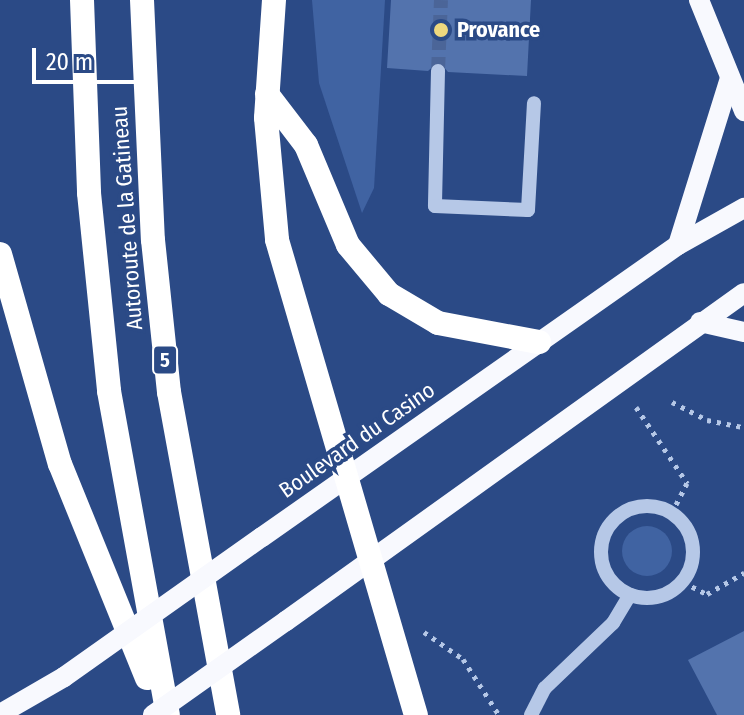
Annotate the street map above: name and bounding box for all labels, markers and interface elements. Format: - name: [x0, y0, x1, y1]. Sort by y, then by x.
- place label: Provance: [457, 17, 540, 43]
- marker: Provance: [432, 21, 450, 39]
- scale bar: [36, 32, 150, 82]
- text: 20 m: [46, 48, 93, 76]
- street label: Autoroute de la Gatineau: [106, 105, 148, 331]
- road number: 5: [151, 344, 179, 376]
- street label: Boulevard du Casino: [274, 376, 440, 504]

